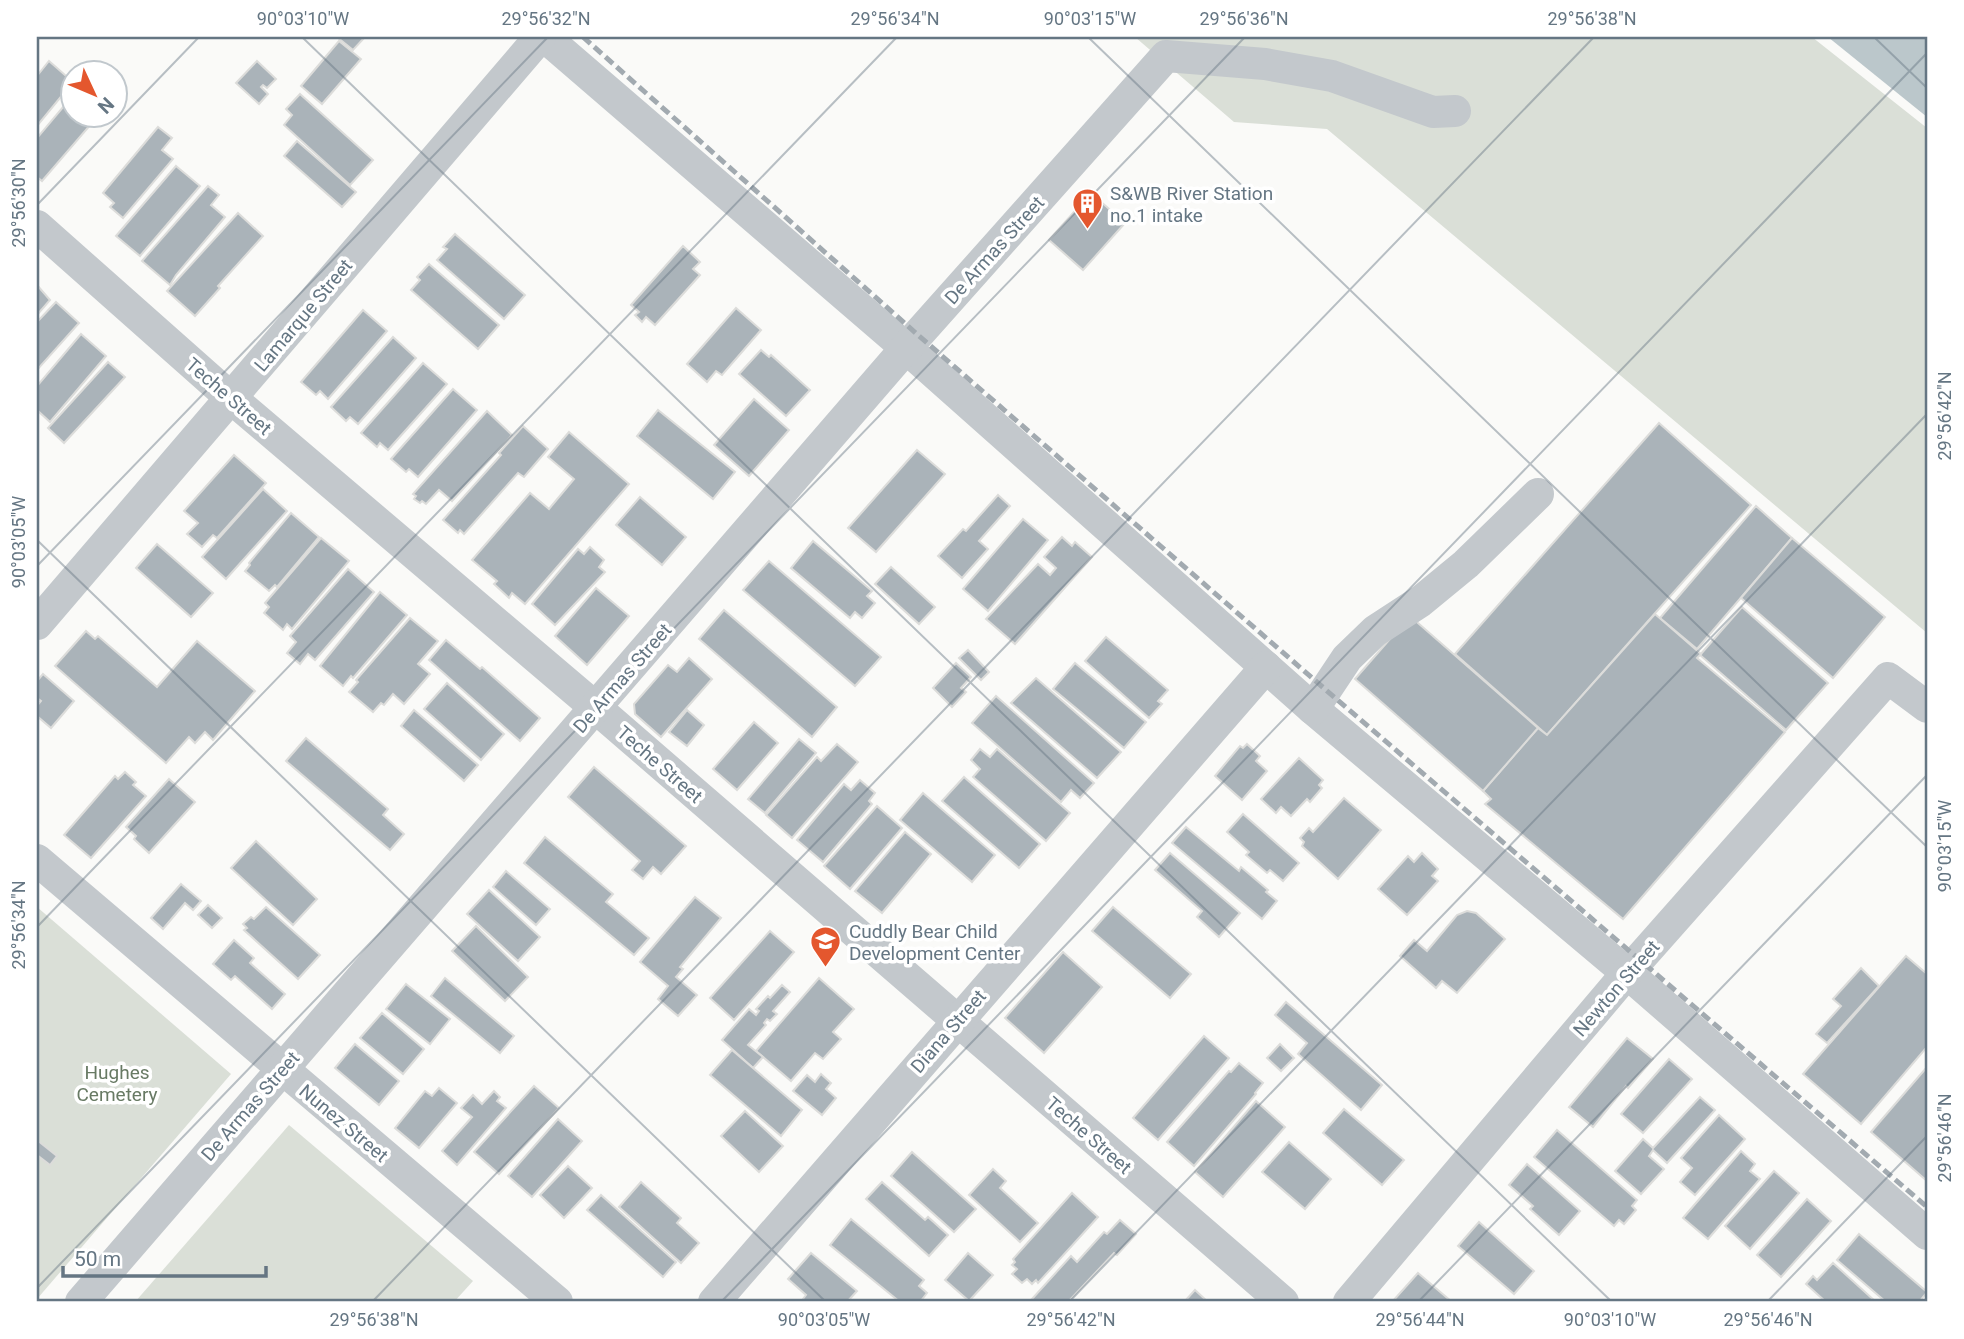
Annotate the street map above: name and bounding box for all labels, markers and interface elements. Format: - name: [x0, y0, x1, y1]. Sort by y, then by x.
- text: 90°03'10"W: [257, 8, 349, 29]
- text: 29°56'32"N: [501, 8, 591, 29]
- text: 29°56'34"N: [850, 8, 940, 29]
- text: 90°03'15"W: [1044, 8, 1136, 29]
- text: 29°56'36"N: [1199, 8, 1289, 29]
- text: 29°56'38"N: [1547, 8, 1637, 29]
- north arrow: [60, 60, 130, 130]
- text: N: [93, 93, 119, 118]
- text: 29°56'30"N: [8, 158, 29, 248]
- place label: S&WB River Station no.1 intake: [1110, 182, 1273, 227]
- building icon: S&WB River Station no.1 intake: [1070, 187, 1104, 231]
- street label: De Armas Street: [940, 191, 1049, 309]
- street label: Lamarque Street: [250, 254, 357, 376]
- street label: Teche Street: [181, 353, 276, 440]
- text: 29°56'42"N: [1934, 371, 1955, 461]
- text: 90°03'05"W: [8, 496, 29, 588]
- street label: De Armas Street: [569, 619, 676, 738]
- street label: Teche Street: [612, 721, 707, 808]
- text: 90°03'15"W: [1934, 800, 1955, 892]
- text: 29°56'34"N: [8, 880, 29, 970]
- place label: Cuddly Bear Child Development Center: [849, 920, 1021, 965]
- school or university icon: Cuddly Bear Child Development Center: [809, 925, 843, 969]
- street label: Newton Street: [1568, 935, 1664, 1041]
- street label: Diana Street: [906, 985, 991, 1078]
- street label: De Armas Street: [197, 1047, 304, 1166]
- park label: Hughes Cemetery: [76, 1061, 158, 1106]
- street label: Nunez Street: [295, 1080, 393, 1167]
- street label: Teche Street: [1041, 1092, 1136, 1179]
- text: 29°56'46"N: [1934, 1093, 1955, 1183]
- scale bar: [63, 1234, 266, 1278]
- text: 50 m: [74, 1247, 121, 1271]
- text: 29°56'38"N: [329, 1309, 419, 1330]
- text: 90°03'05"W: [778, 1309, 870, 1330]
- text: 29°56'42"N: [1026, 1309, 1116, 1330]
- text: 29°56'44"N: [1375, 1309, 1465, 1330]
- text: 90°03'10"W: [1564, 1309, 1656, 1330]
- text: 29°56'46"N: [1723, 1309, 1813, 1330]

